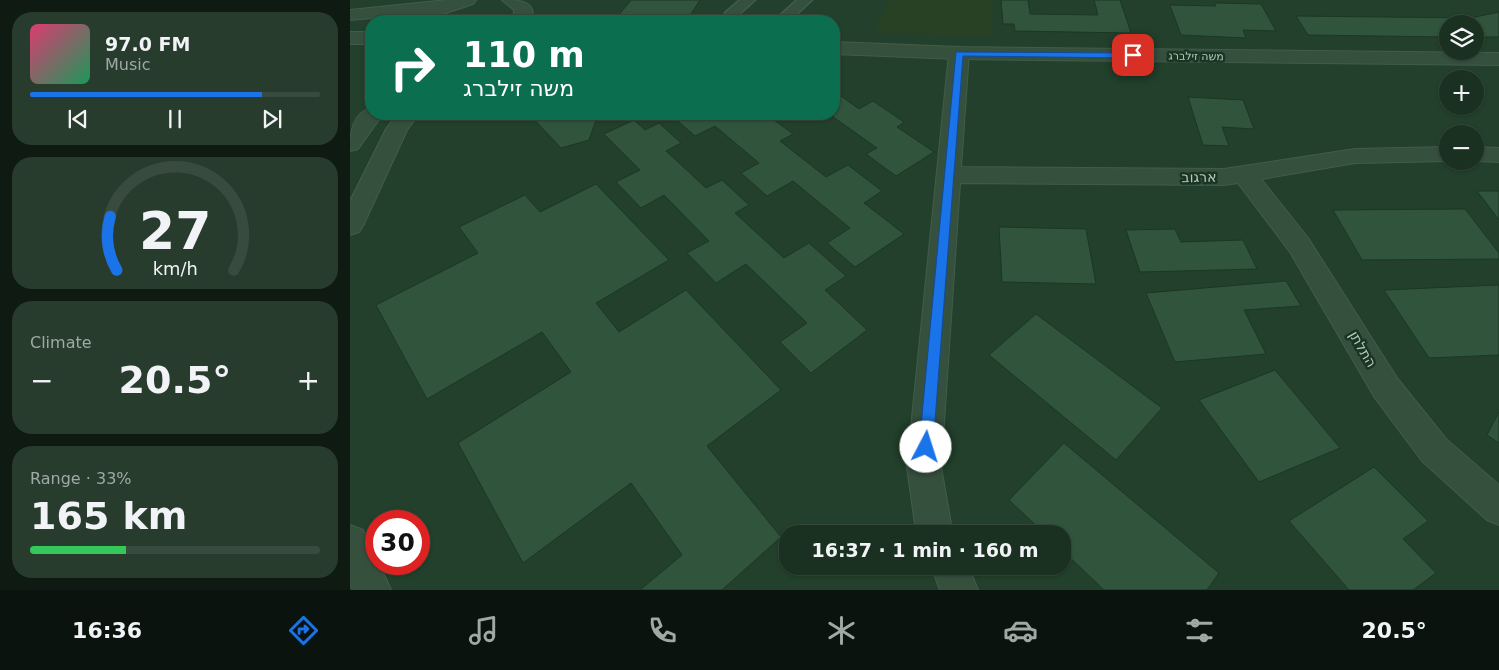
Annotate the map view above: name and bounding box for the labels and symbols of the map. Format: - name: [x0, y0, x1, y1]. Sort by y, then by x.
- pin: [1112, 34, 1154, 76]
- street label: משה זילברג: [1168, 50, 1224, 63]
- street label: ארגוב: [1181, 169, 1217, 185]
- street label: התלתן: [1346, 328, 1380, 370]
- position arrow: [899, 420, 951, 472]
- speed limit sign: 30: [365, 510, 430, 575]

